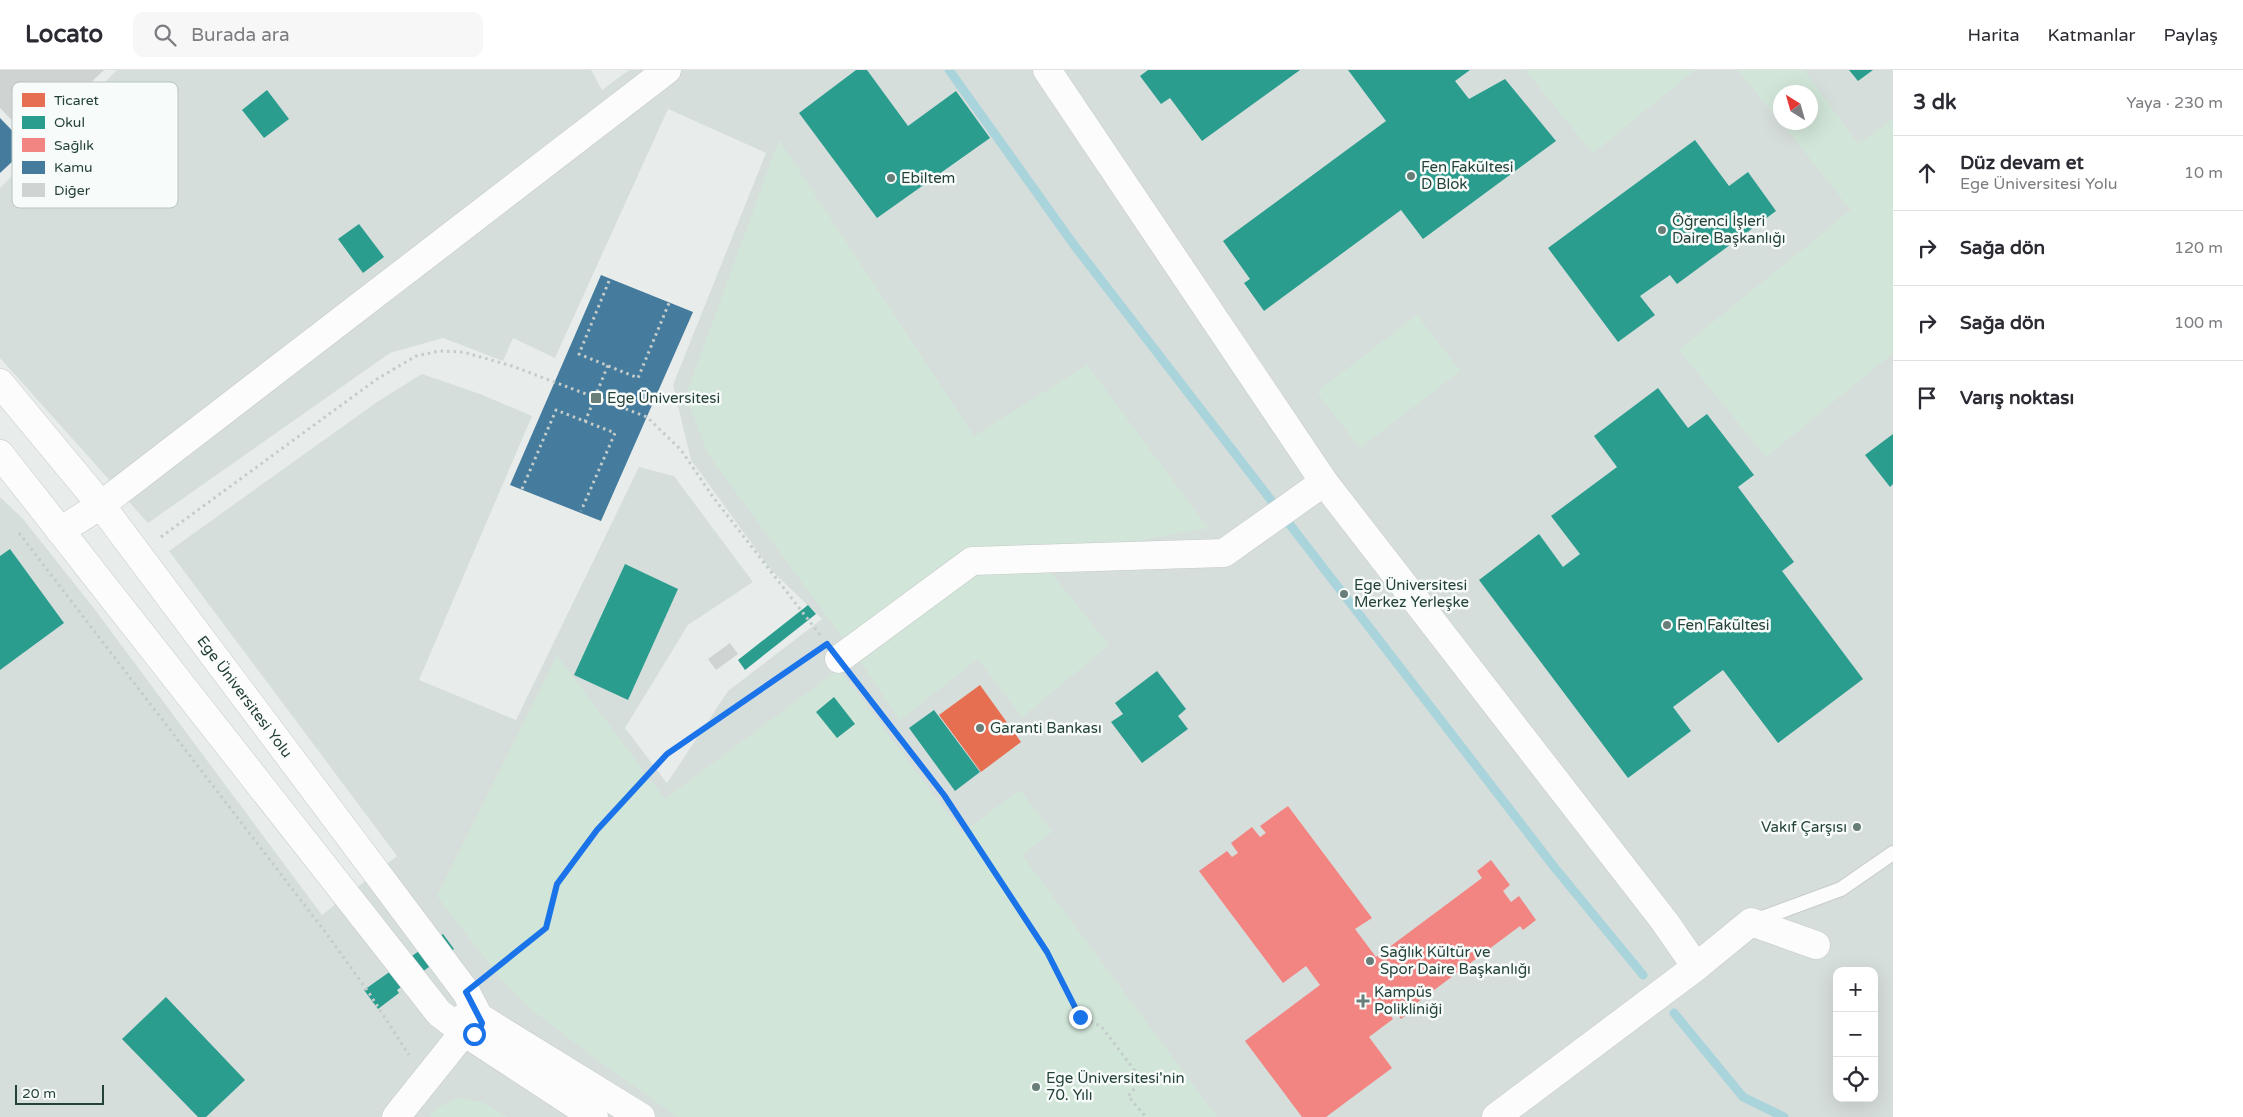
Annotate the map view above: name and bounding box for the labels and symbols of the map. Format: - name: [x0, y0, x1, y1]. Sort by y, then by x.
- legend: [12, 82, 178, 208]
- north arrow: [1773, 85, 1818, 130]
- text: Ticaret: [54, 92, 100, 109]
- text: Okul: [54, 114, 85, 131]
- text: Sağlık: [54, 137, 94, 154]
- place label: Fen Fakültesi D Blok: [1421, 158, 1514, 193]
- text: Kamu: [54, 159, 93, 176]
- place label: Ebiltem: [901, 169, 955, 187]
- marker: Fen Fakültesi D Blok: [1405, 170, 1417, 182]
- marker: Ebiltem: [885, 172, 897, 184]
- text: Diğer: [54, 182, 91, 199]
- place label: Öğrenci İşleri Daire Başkanlığı: [1672, 212, 1785, 247]
- marker: Öğrenci İşleri Daire Başkanlığı: [1656, 224, 1668, 236]
- place label: Ege Üniversitesi: [607, 389, 720, 407]
- marker: Ege Üniversitesi: [589, 391, 603, 405]
- place label: Ege Üniversitesi Merkez Yerleşke: [1354, 576, 1469, 611]
- marker: Ege Üniversitesi Merkez Yerleşke: [1338, 588, 1350, 600]
- place label: Fen Fakültesi: [1677, 616, 1770, 634]
- marker: Fen Fakültesi: [1661, 619, 1673, 631]
- street label: Ege Üniversitesi Yolu: [193, 632, 296, 761]
- place label: Garanti Bankası: [990, 719, 1102, 737]
- marker: Garanti Bankası: [974, 722, 986, 734]
- place label: Vakıf Çarşısı: [1761, 818, 1847, 836]
- marker: Vakıf Çarşısı: [1851, 821, 1863, 833]
- place label: Sağlık Kültür ve Spor Daire Başkanlığı: [1380, 943, 1531, 978]
- marker: Sağlık Kültür ve Spor Daire Başkanlığı: [1364, 955, 1376, 967]
- place label: Kampüs Polikliniği: [1374, 983, 1442, 1018]
- marker: Kampüs Polikliniği: [1356, 994, 1370, 1008]
- route end: [1069, 1006, 1092, 1029]
- route start: [463, 1023, 486, 1046]
- place label: Ege Üniversitesi'nin 70. Yılı: [1046, 1069, 1185, 1104]
- marker: Ege Üniversitesi'nin 70. Yılı: [1030, 1081, 1042, 1093]
- scale bar: [15, 1082, 104, 1105]

